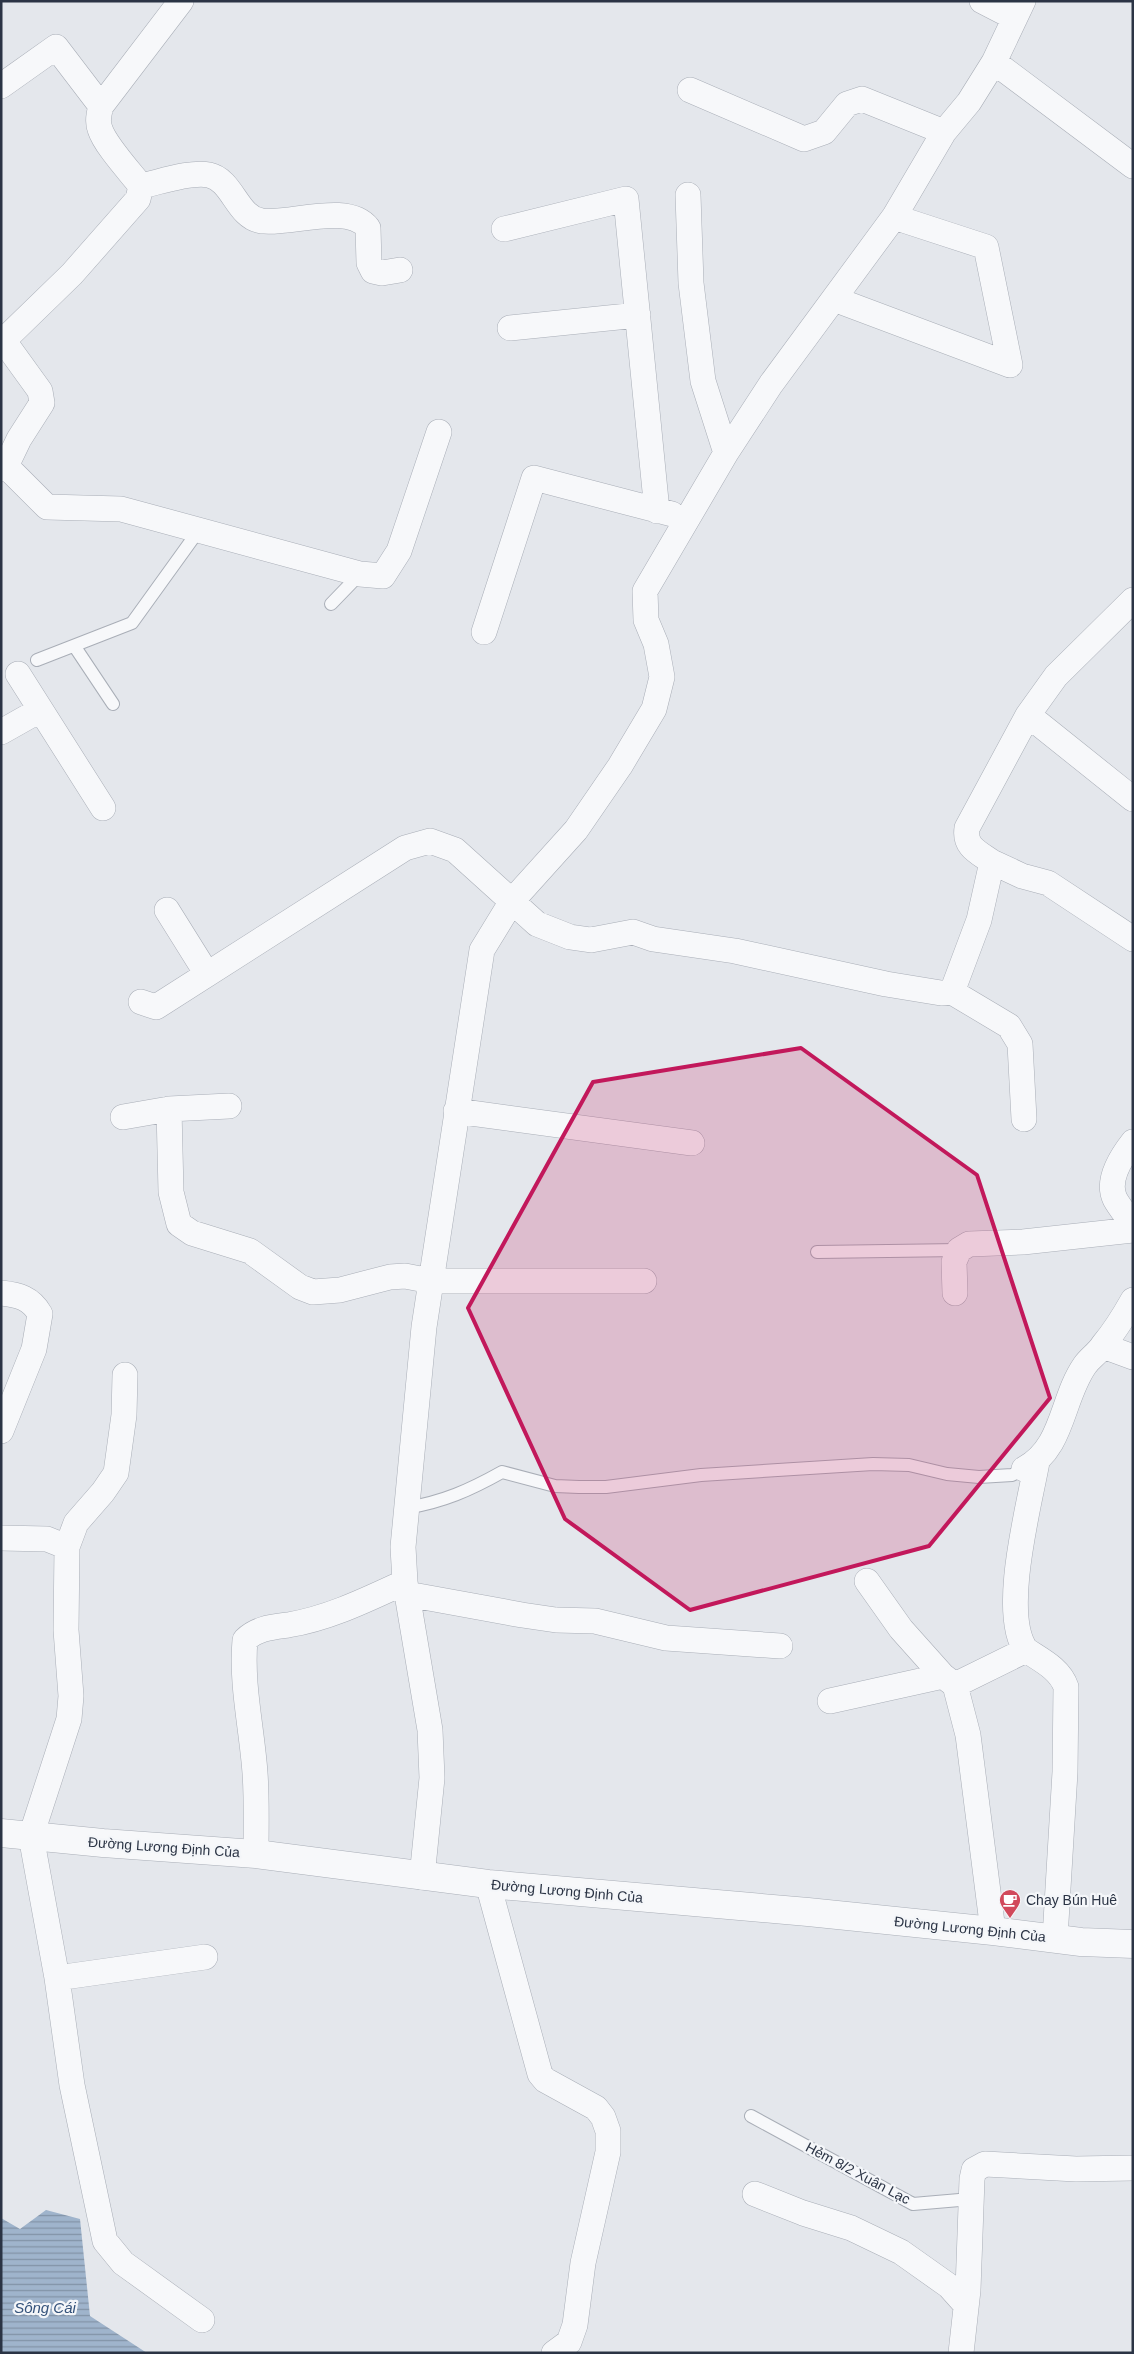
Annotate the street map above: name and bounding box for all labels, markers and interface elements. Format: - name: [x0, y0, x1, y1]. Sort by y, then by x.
- street label: Đường Lương Định Của: [87, 1834, 241, 1860]
- street label: Đường Lương Định Của: [490, 1876, 644, 1906]
- cafe icon: Chay Bún Huê: [998, 1888, 1022, 1919]
- place label: Chay Bún Huê: [1026, 1892, 1117, 1908]
- street label: Đường Lương Định Của: [893, 1913, 1047, 1945]
- street label: Hẻm 8/2 Xuân Lạc: [803, 2139, 913, 2207]
- water label: Sông Cái: [14, 2299, 77, 2316]

